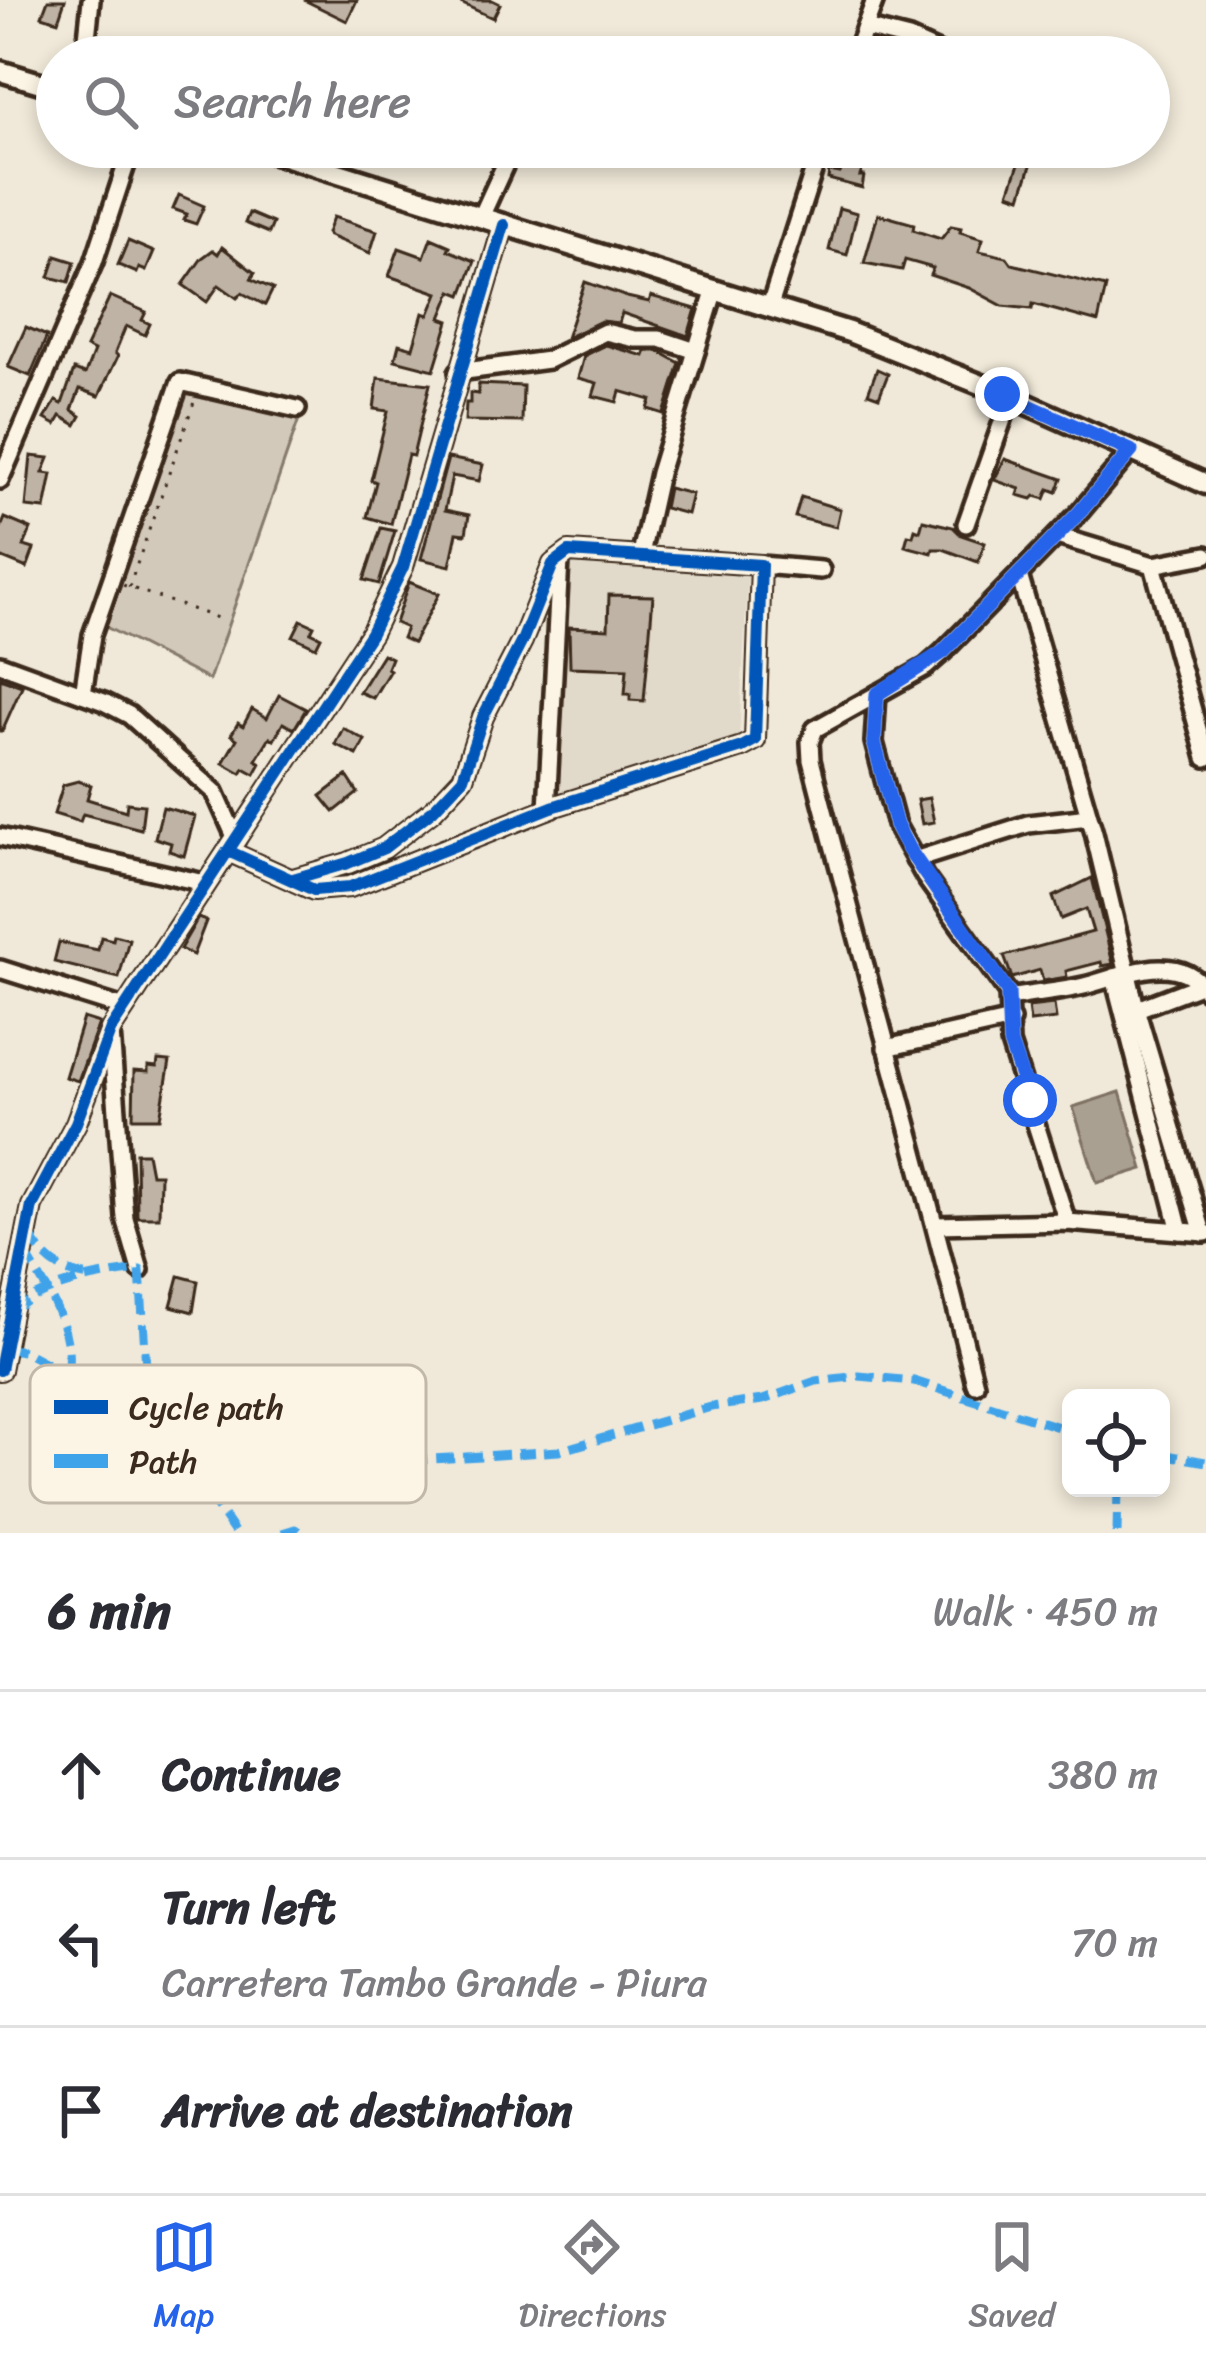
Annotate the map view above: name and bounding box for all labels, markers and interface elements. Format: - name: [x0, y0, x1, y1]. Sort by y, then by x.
- search box: [36, 36, 1170, 168]
- text: Search here: [174, 62, 411, 142]
- icon: search: [78, 69, 144, 135]
- route end: [975, 367, 1029, 421]
- route start: [1003, 1073, 1057, 1127]
- legend: [30, 1365, 426, 1503]
- text: Cycle path: [129, 1379, 284, 1437]
- map controls: [1062, 1389, 1170, 1497]
- button: locate: [1062, 1389, 1170, 1497]
- text: Path: [129, 1433, 197, 1491]
- text: 6 min: [48, 1566, 171, 1656]
- text: Walk · 450 m: [933, 1577, 1158, 1646]
- text: Continue: [162, 1735, 341, 1815]
- text: 380 m: [1048, 1740, 1158, 1809]
- icon: ahead: [48, 1742, 114, 1808]
- text: Turn left: [162, 1868, 335, 1948]
- text: 70 m: [1071, 1908, 1158, 1977]
- icon: left: [48, 1910, 114, 1976]
- text: Carretera Tambo Grande - Piura: [162, 1948, 707, 2017]
- text: Arrive at destination: [162, 2071, 572, 2151]
- icon: arrive: [48, 2078, 114, 2144]
- tab: Map: [151, 2214, 217, 2344]
- tab: Directions: [519, 2214, 666, 2344]
- tab: Saved: [968, 2214, 1055, 2344]

